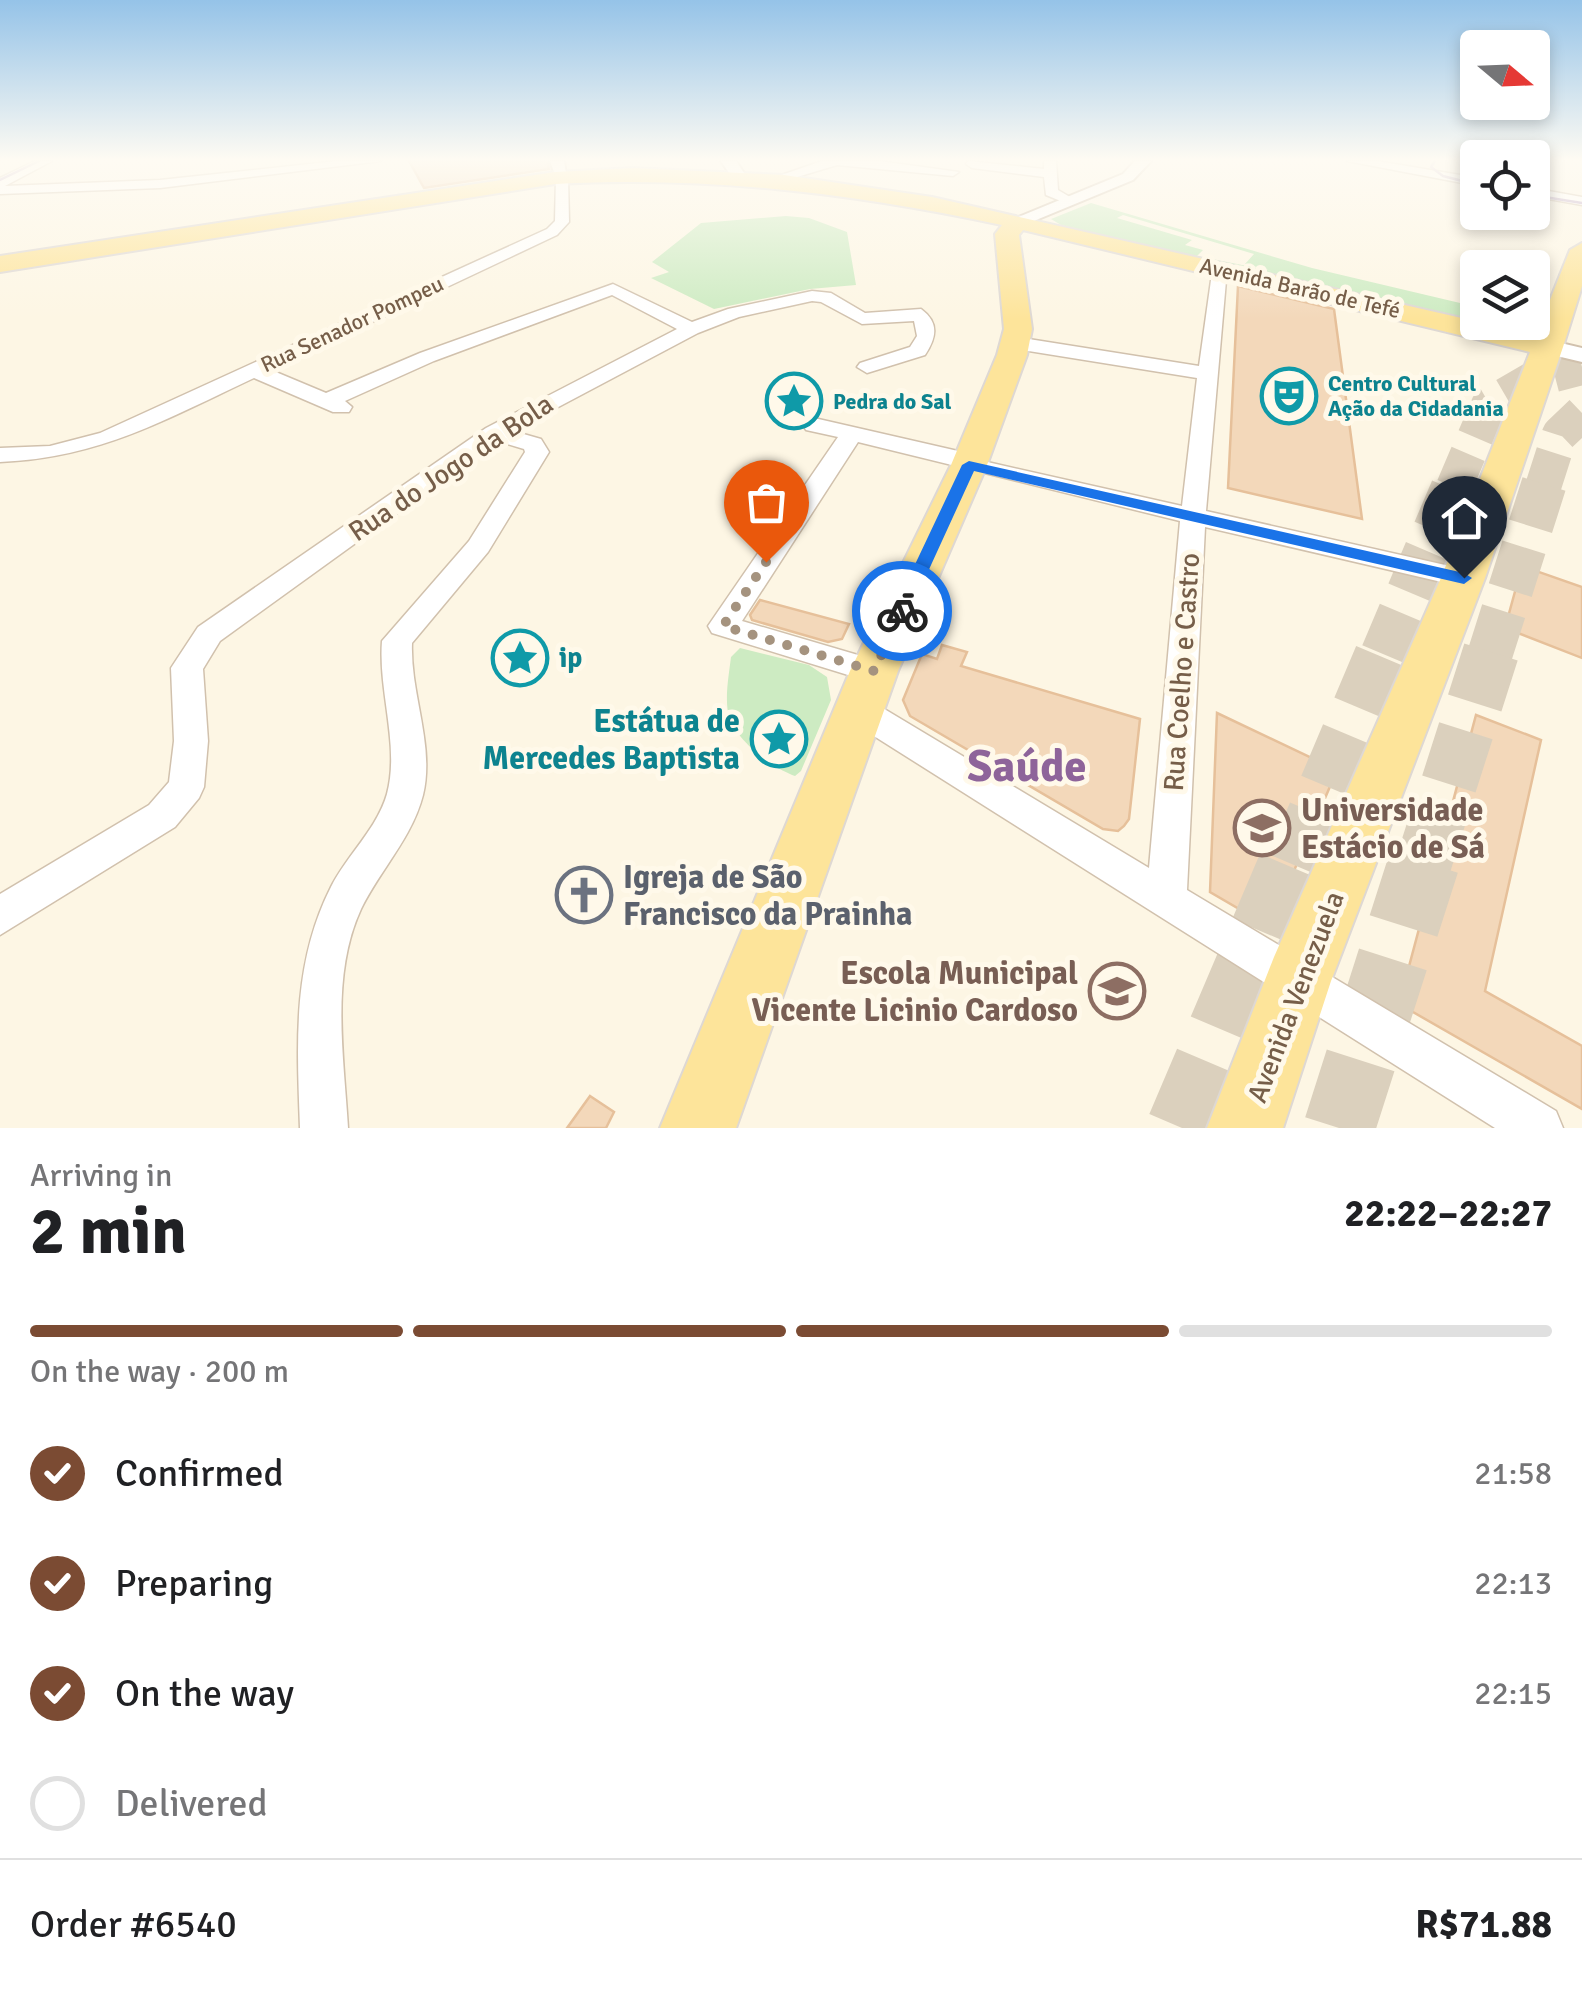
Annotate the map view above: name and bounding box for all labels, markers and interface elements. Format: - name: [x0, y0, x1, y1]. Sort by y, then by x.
- north arrow: [1460, 30, 1550, 120]
- map controls: [1460, 30, 1550, 340]
- button: locate: [1460, 140, 1550, 230]
- button: layers: [1460, 250, 1550, 340]
- street label: Avenida Barão de Tefé: [1197, 252, 1403, 324]
- street label: Rua Senador Pompeu: [256, 270, 448, 378]
- theatre icon: Centro Cultural Ação da Cidadania: [1259, 366, 1319, 426]
- place label: Centro Cultural Ação da Cidadania: [1328, 370, 1504, 422]
- place icon: Pedra do Sal: [764, 371, 824, 431]
- street label: Rua do Jogo da Bola: [342, 387, 560, 549]
- place label: Pedra do Sal: [833, 388, 952, 415]
- pin: [724, 460, 809, 563]
- icon: bag: [739, 475, 794, 530]
- pin: [1422, 476, 1507, 579]
- icon: home: [1437, 491, 1492, 546]
- street label: Rua Coelho e Castro: [1157, 552, 1207, 792]
- courier: [852, 561, 952, 661]
- icon: bike: [875, 584, 930, 639]
- place icon: ip: [490, 628, 550, 688]
- place label: ip: [559, 641, 582, 675]
- place label: Estátua de Mercedes Baptista: [483, 702, 740, 778]
- place icon: Estátua de Mercedes Baptista: [749, 709, 809, 769]
- district label: Saúde: [967, 739, 1087, 794]
- place label: Universidade Estácio de Sá: [1301, 791, 1485, 867]
- school or university icon: Universidade Estácio de Sá: [1232, 798, 1292, 858]
- place label: Igreja de São Francisco da Prainha: [623, 858, 913, 934]
- church icon: Igreja de São Francisco da Prainha: [554, 865, 614, 925]
- street label: Avenida Venezuela: [1240, 887, 1352, 1107]
- place label: Escola Municipal Vicente Licinio Cardoso: [751, 954, 1078, 1030]
- school or university icon: Escola Municipal Vicente Licinio Cardoso: [1087, 961, 1147, 1021]
- text: Arriving in: [30, 1156, 172, 1195]
- text: 22:22–22:27: [1344, 1190, 1552, 1237]
- text: 2 min: [30, 1192, 187, 1272]
- text: On the way · 200 m: [30, 1352, 289, 1391]
- icon: check: [30, 1446, 85, 1501]
- text: Confirmed: [115, 1450, 284, 1497]
- text: 21:58: [1474, 1454, 1552, 1493]
- icon: check: [30, 1556, 85, 1611]
- text: Preparing: [115, 1560, 273, 1607]
- text: 22:13: [1474, 1564, 1552, 1603]
- icon: check: [30, 1666, 85, 1721]
- text: On the way: [115, 1670, 294, 1717]
- text: 22:15: [1474, 1674, 1552, 1713]
- text: Delivered: [115, 1780, 268, 1827]
- text: Order #6540: [30, 1901, 237, 1948]
- text: R$71.88: [1415, 1901, 1552, 1948]

